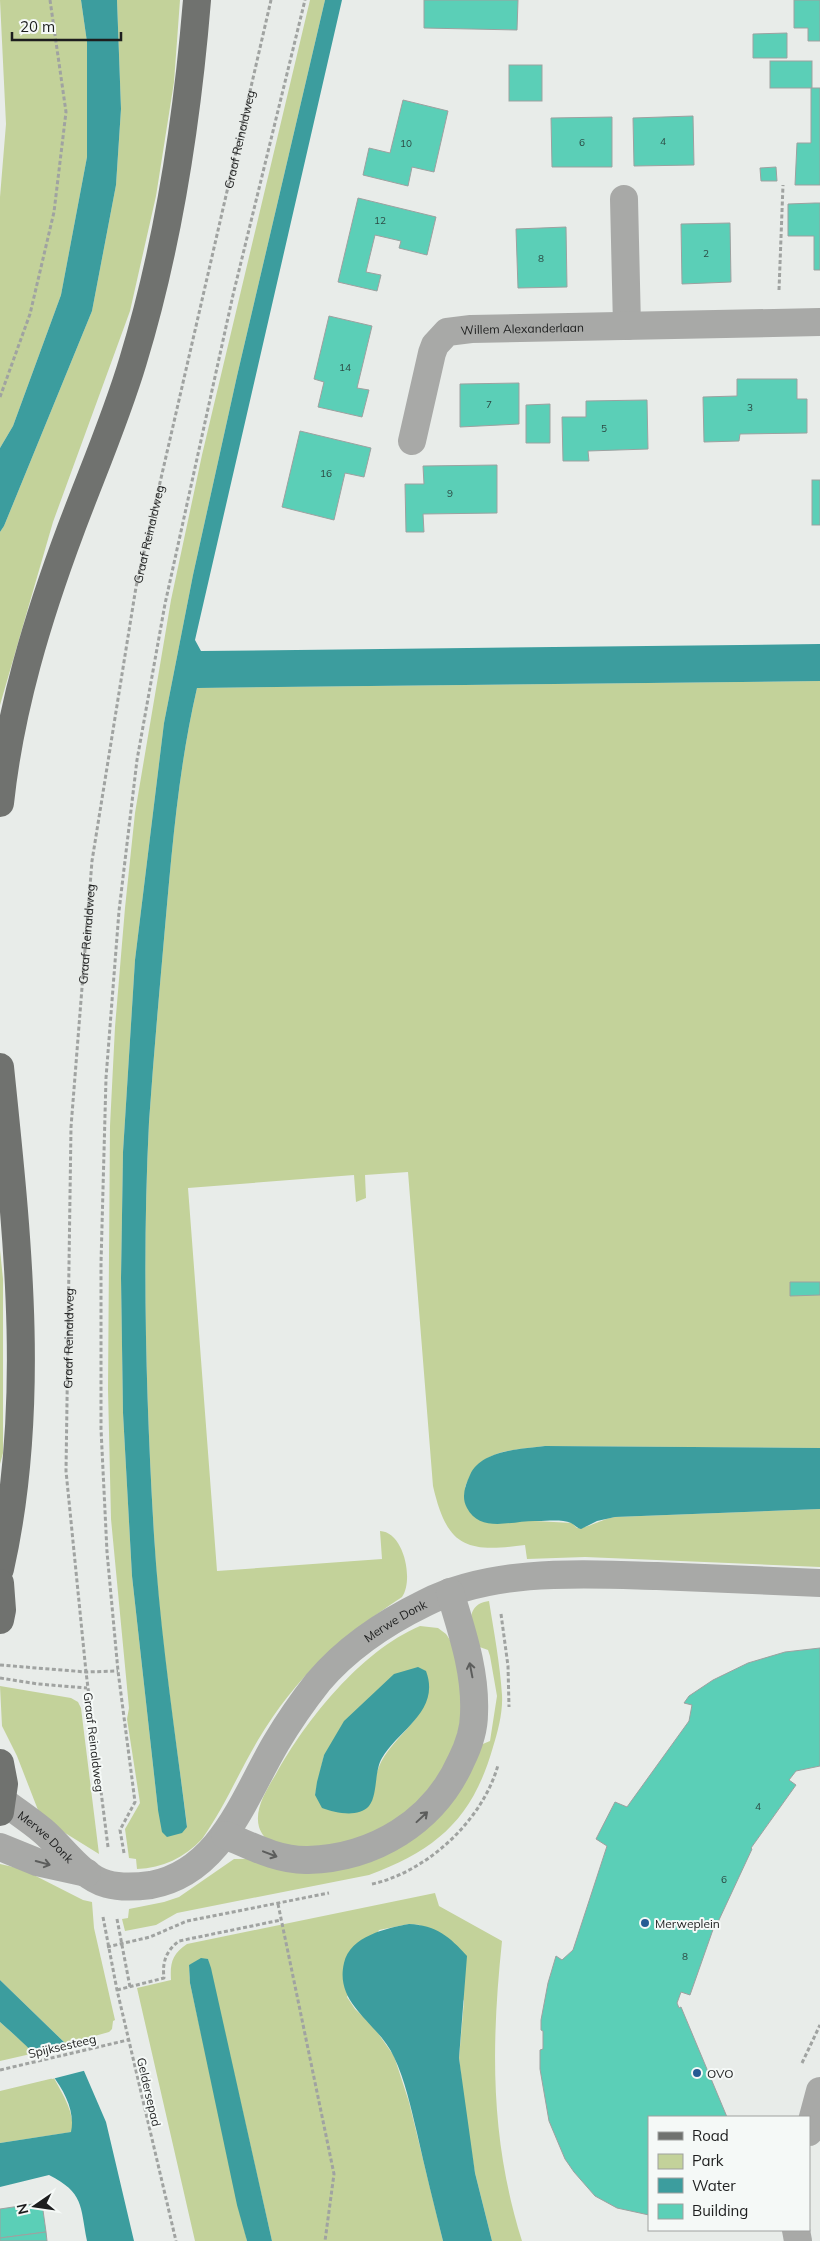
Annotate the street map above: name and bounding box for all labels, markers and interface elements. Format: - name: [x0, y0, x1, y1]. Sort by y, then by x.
- scale bar: [12, 10, 121, 42]
- text: 20 m: [20, 17, 55, 36]
- street label: Graaf Reinaldweg: [220, 89, 258, 190]
- house number: 4: [660, 135, 666, 148]
- house number: 6: [579, 136, 585, 149]
- house number: 10: [400, 137, 412, 150]
- house number: 12: [374, 214, 386, 227]
- house number: 2: [703, 247, 709, 260]
- house number: 8: [538, 252, 544, 265]
- street label: Willem Alexanderlaan: [460, 319, 584, 338]
- house number: 14: [339, 361, 351, 374]
- house number: 7: [486, 398, 492, 411]
- house number: 3: [747, 401, 753, 414]
- house number: 5: [601, 422, 607, 435]
- house number: 16: [320, 467, 332, 480]
- street label: Graaf Reinaldweg: [130, 483, 167, 585]
- house number: 9: [447, 487, 453, 500]
- street label: Graaf Reinaldweg: [75, 883, 98, 985]
- street label: Graaf Reinaldweg: [60, 1288, 76, 1389]
- street label: Merwe Donk: [361, 1596, 430, 1645]
- one-way arrow: [466, 1662, 475, 1678]
- street label: Graaf Reinaldweg: [80, 1691, 108, 1793]
- house number: 4: [755, 1800, 761, 1813]
- street label: Merwe Donk: [15, 1807, 78, 1866]
- one-way arrow: [415, 1811, 428, 1823]
- one-way arrow: [262, 1850, 277, 1859]
- one-way arrow: [35, 1859, 51, 1868]
- house number: 6: [721, 1873, 727, 1886]
- place label: Merweplein: [655, 1916, 720, 1931]
- marker: Merweplein: [639, 1917, 651, 1929]
- house number: 8: [682, 1950, 688, 1963]
- street label: Spijksesteeg: [27, 2031, 97, 2061]
- street label: Geldersepad: [134, 2056, 164, 2128]
- place label: OVO: [707, 2066, 734, 2081]
- marker: OVO: [691, 2067, 703, 2079]
- legend: [648, 2116, 810, 2231]
- text: Road: [692, 2126, 729, 2145]
- text: Park: [692, 2151, 724, 2170]
- text: Water: [692, 2176, 736, 2195]
- north arrow: [10, 2181, 60, 2231]
- text: Building: [692, 2201, 748, 2220]
- text: N: [12, 2202, 32, 2216]

